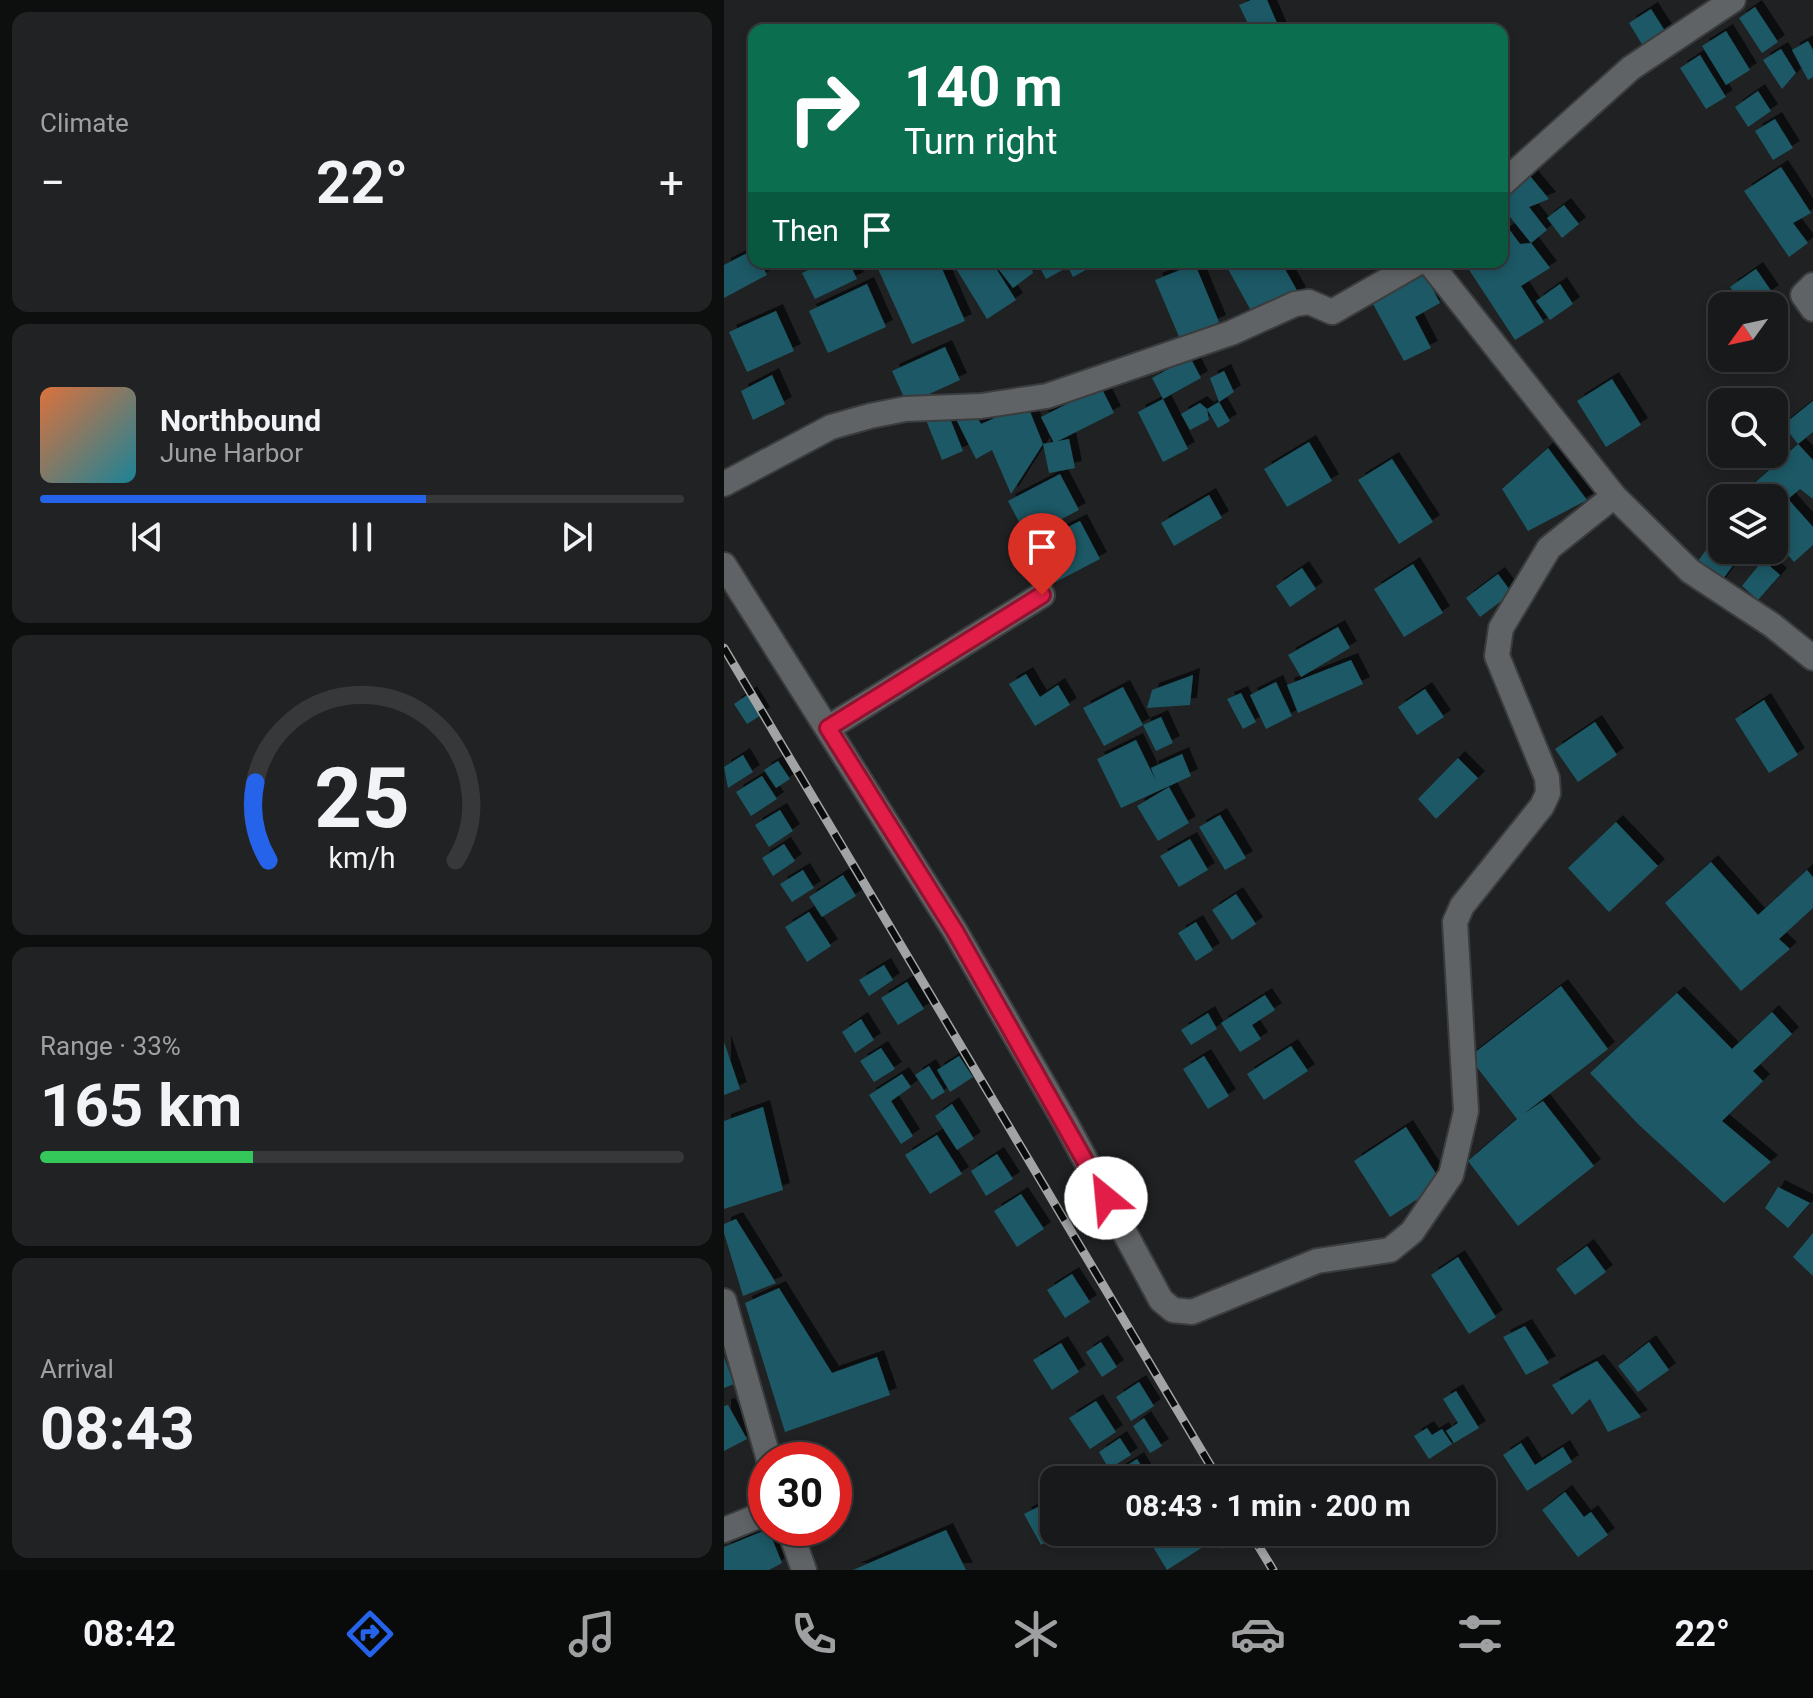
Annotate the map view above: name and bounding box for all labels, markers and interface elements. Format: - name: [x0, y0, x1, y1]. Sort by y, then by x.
- text: 140 m: [904, 54, 1063, 120]
- icon: right: [772, 56, 876, 160]
- text: Climate: [40, 108, 129, 138]
- text: Turn right: [904, 121, 1057, 163]
- text: 22°: [316, 147, 408, 218]
- text: −: [40, 157, 65, 209]
- text: +: [659, 157, 684, 209]
- icon: arrive: [855, 208, 899, 252]
- text: Then: [772, 213, 839, 248]
- north arrow: [1708, 292, 1788, 372]
- map controls: [1708, 292, 1788, 564]
- button: search: [1708, 388, 1788, 468]
- text: Northbound: [160, 403, 321, 438]
- text: June Harbor: [160, 438, 303, 468]
- button: layers: [1708, 484, 1788, 564]
- pin: [1008, 513, 1076, 595]
- icon: previous: [125, 515, 169, 559]
- icon: pause: [340, 515, 384, 559]
- icon: next: [555, 515, 599, 559]
- icon: arrive: [1020, 525, 1064, 569]
- text: 25: [314, 750, 410, 847]
- text: km/h: [328, 841, 396, 875]
- text: Range · 33%: [40, 1031, 181, 1061]
- text: 165 km: [40, 1070, 242, 1141]
- position arrow: [1064, 1156, 1148, 1240]
- text: Arrival: [40, 1354, 114, 1384]
- text: 08:43: [40, 1393, 195, 1464]
- speed limit sign: 30: [748, 1442, 852, 1546]
- text: 08:43 · 1 min · 200 m: [1125, 1488, 1411, 1523]
- icon: directions: [342, 1606, 398, 1662]
- icon: music: [564, 1606, 620, 1662]
- icon: phone: [786, 1606, 842, 1662]
- icon: climate: [1008, 1606, 1064, 1662]
- icon: car: [1230, 1606, 1286, 1662]
- icon: filters: [1452, 1606, 1508, 1662]
- text: 08:42: [83, 1613, 176, 1655]
- text: 22°: [1675, 1613, 1730, 1655]

